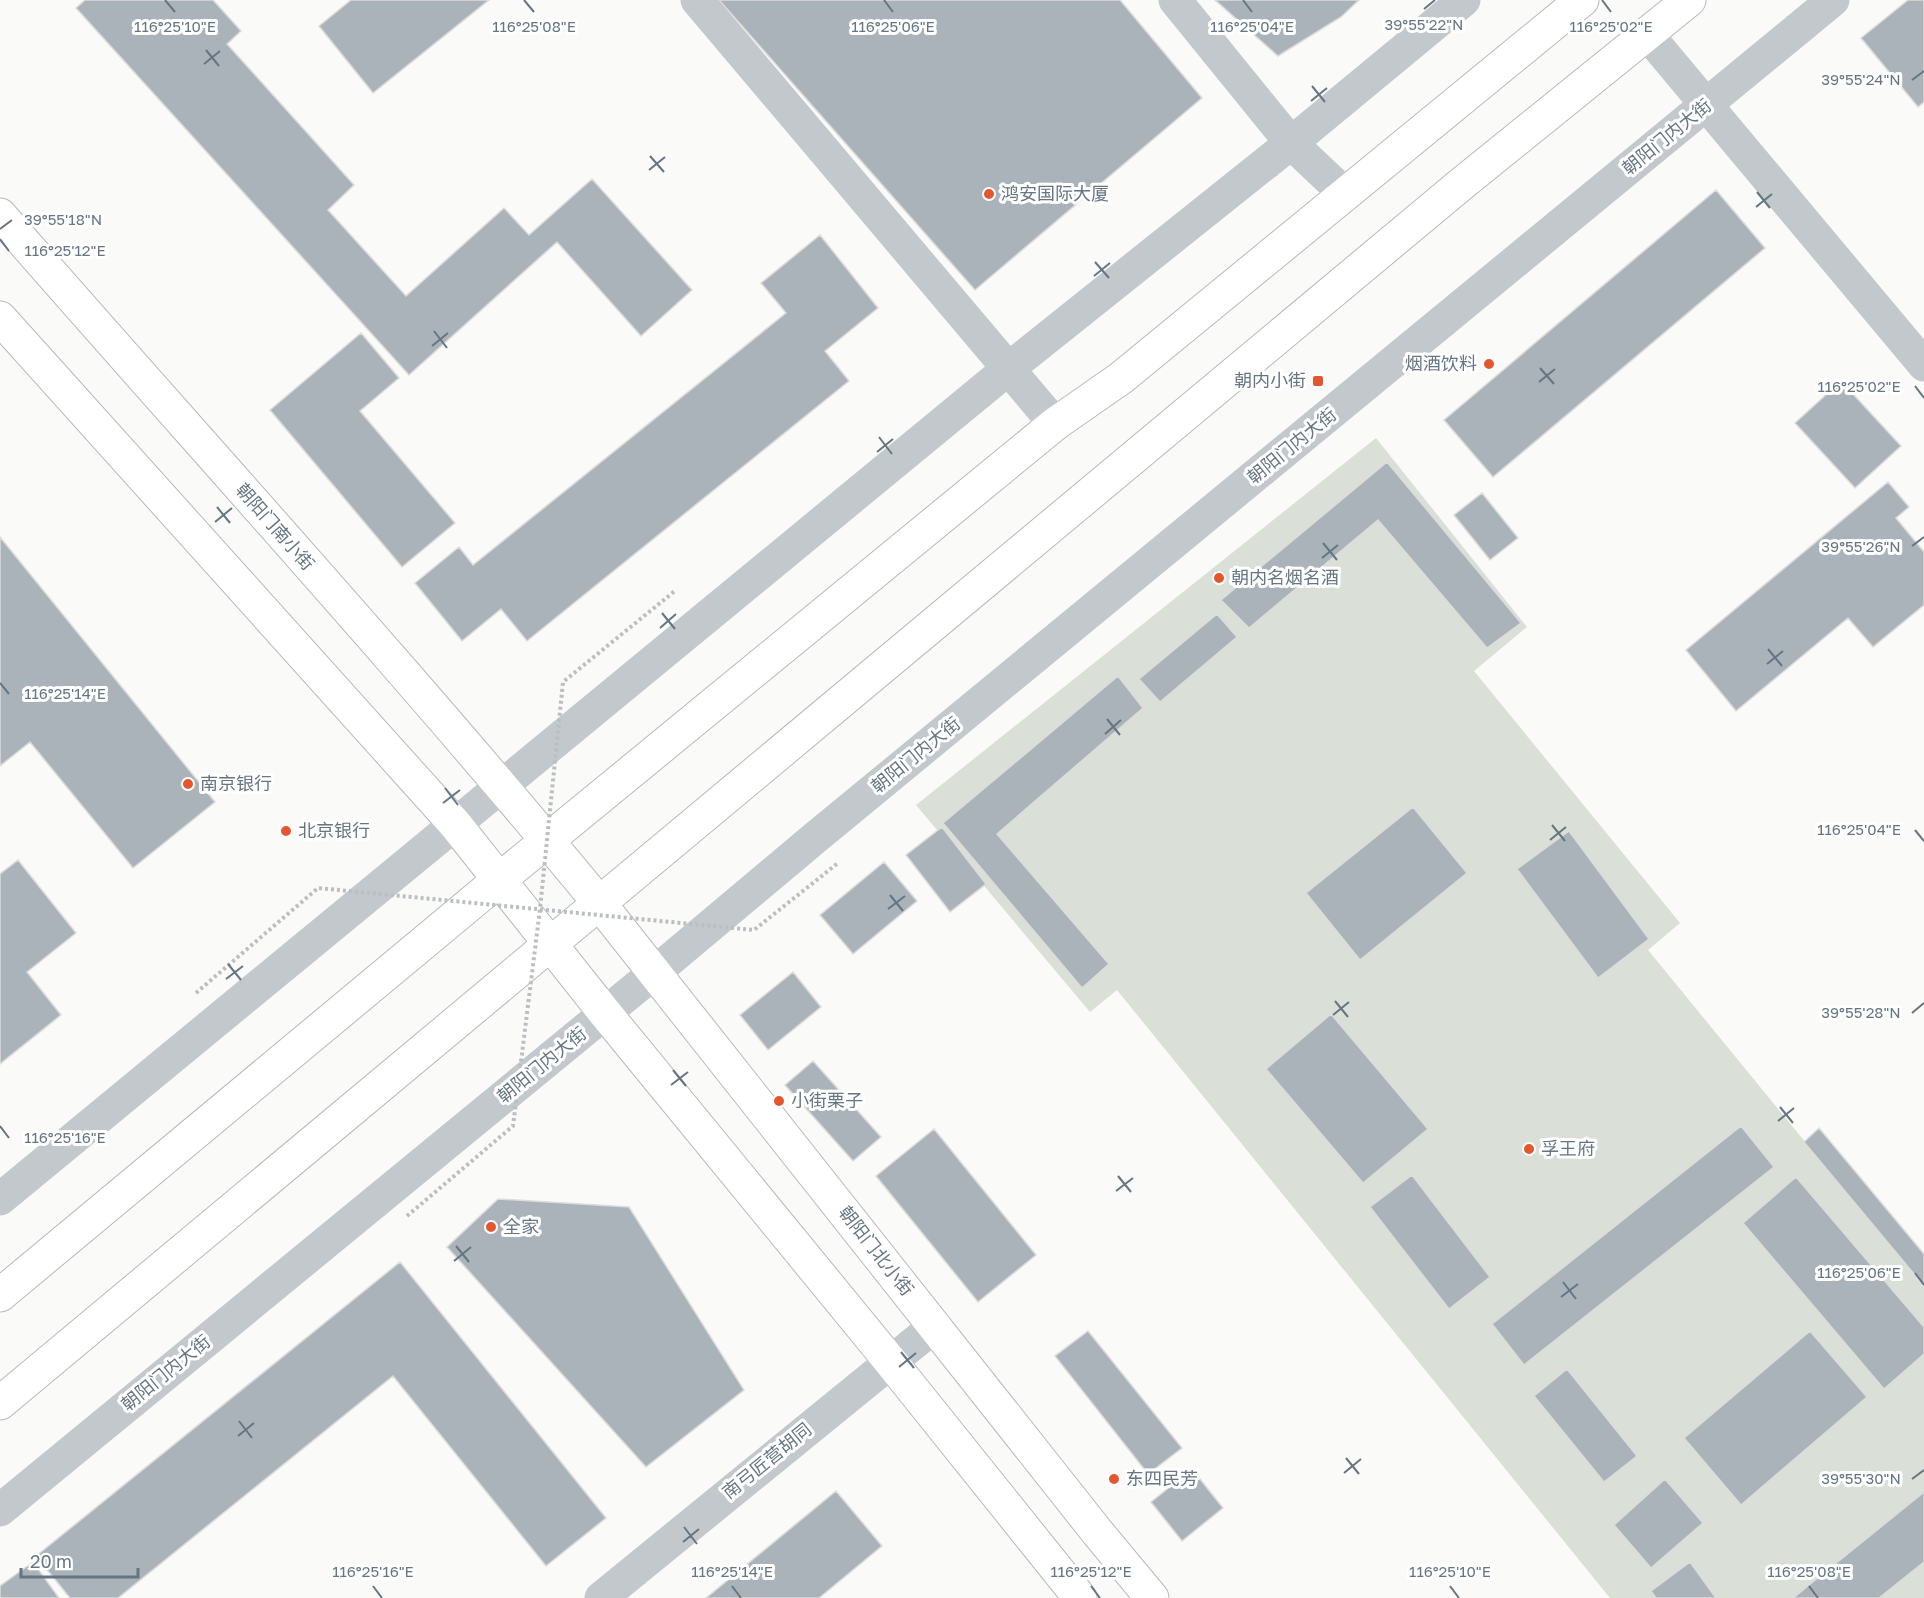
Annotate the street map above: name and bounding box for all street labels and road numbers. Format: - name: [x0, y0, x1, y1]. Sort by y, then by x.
- street label: 朝阳门内大街: [1617, 94, 1715, 179]
- street label: 朝阳门内大街: [1242, 403, 1340, 488]
- street label: 朝阳门南小街: [232, 478, 319, 574]
- street label: 朝阳门内大街: [866, 712, 964, 797]
- street label: 朝阳门内大街: [492, 1022, 590, 1107]
- street label: 朝阳门北小街: [835, 1201, 919, 1300]
- street label: 朝阳门内大街: [116, 1330, 214, 1415]
- street label: 南弓匠营胡同: [717, 1418, 815, 1503]

